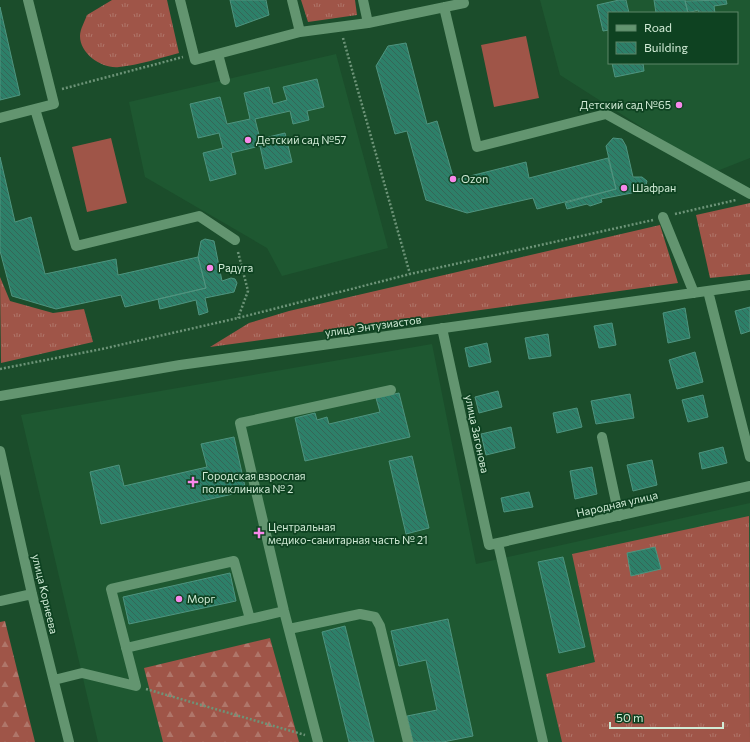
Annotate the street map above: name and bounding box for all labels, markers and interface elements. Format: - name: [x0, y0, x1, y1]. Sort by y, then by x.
- legend: [608, 12, 738, 64]
- text: Road: [644, 20, 672, 34]
- text: Building: [644, 40, 688, 54]
- place label: Детский сад №65: [580, 98, 671, 111]
- marker: Детский сад №65: [674, 100, 684, 110]
- place label: Детский сад №57: [256, 133, 346, 146]
- marker: Детский сад №57: [243, 135, 253, 145]
- place label: Ozon: [461, 172, 488, 185]
- marker: Ozon: [448, 174, 458, 184]
- place label: Шафран: [632, 181, 676, 194]
- marker: Шафран: [619, 183, 629, 193]
- place label: Радуга: [218, 261, 253, 274]
- marker: Радуга: [205, 263, 215, 273]
- street label: улица Энтузиастов: [324, 312, 422, 339]
- street label: улица Загонова: [463, 393, 492, 474]
- place label: Городская взрослая поликлиника № 2: [202, 469, 306, 495]
- marker: Городская взрослая поликлиника № 2: [187, 476, 199, 488]
- street label: Народная улица: [575, 488, 659, 519]
- place label: Центральная медико-санитарная часть № 21: [268, 520, 428, 546]
- marker: Центральная медико-санитарная часть № 21: [253, 527, 265, 539]
- street label: улица Корнеева: [30, 553, 61, 635]
- place label: Морг: [187, 592, 216, 605]
- marker: Морг: [174, 594, 184, 604]
- scale bar: [610, 704, 723, 730]
- text: 50 m: [616, 710, 644, 724]

